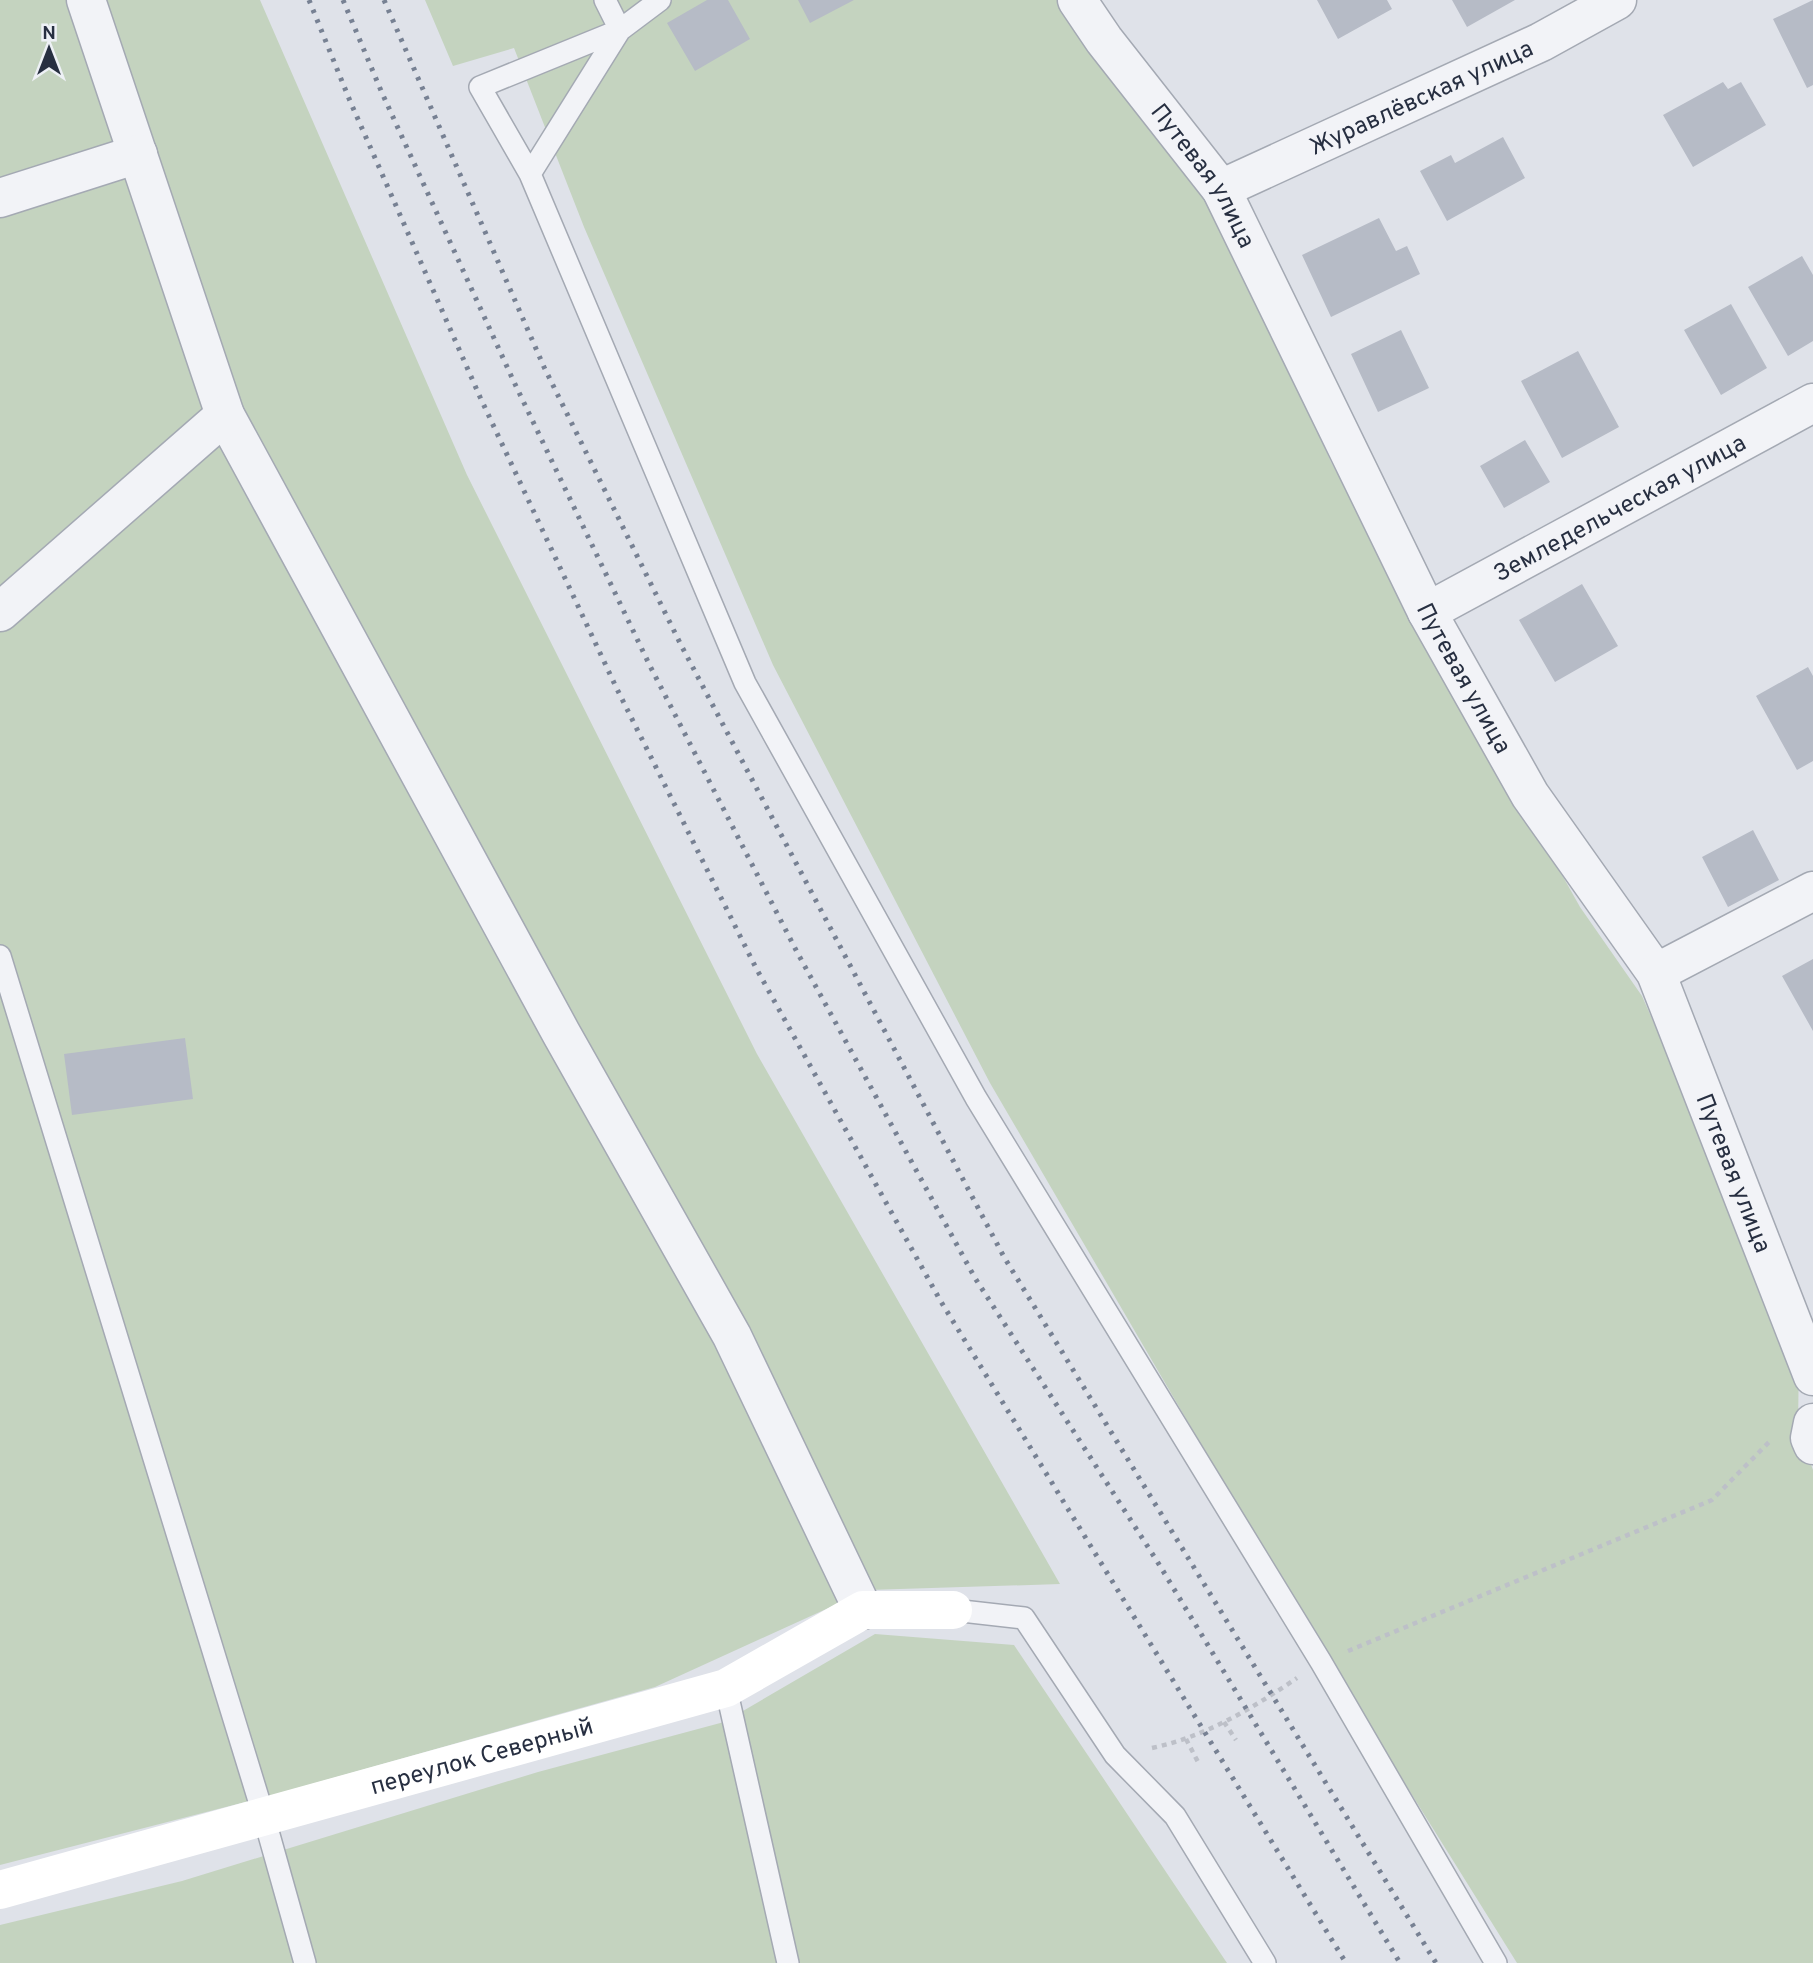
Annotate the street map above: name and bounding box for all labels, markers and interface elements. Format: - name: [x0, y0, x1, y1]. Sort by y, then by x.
- north arrow: [14, 14, 84, 84]
- text: N: [42, 22, 56, 46]
- street label: Журавлёвская улица: [1305, 35, 1538, 163]
- street label: Путевая улица: [1143, 99, 1260, 253]
- street label: Земледельческая улица: [1489, 429, 1752, 590]
- street label: Путевая улица: [1408, 599, 1517, 760]
- street label: Путевая улица: [1688, 1090, 1777, 1258]
- street label: переулок Северный: [367, 1713, 597, 1803]

